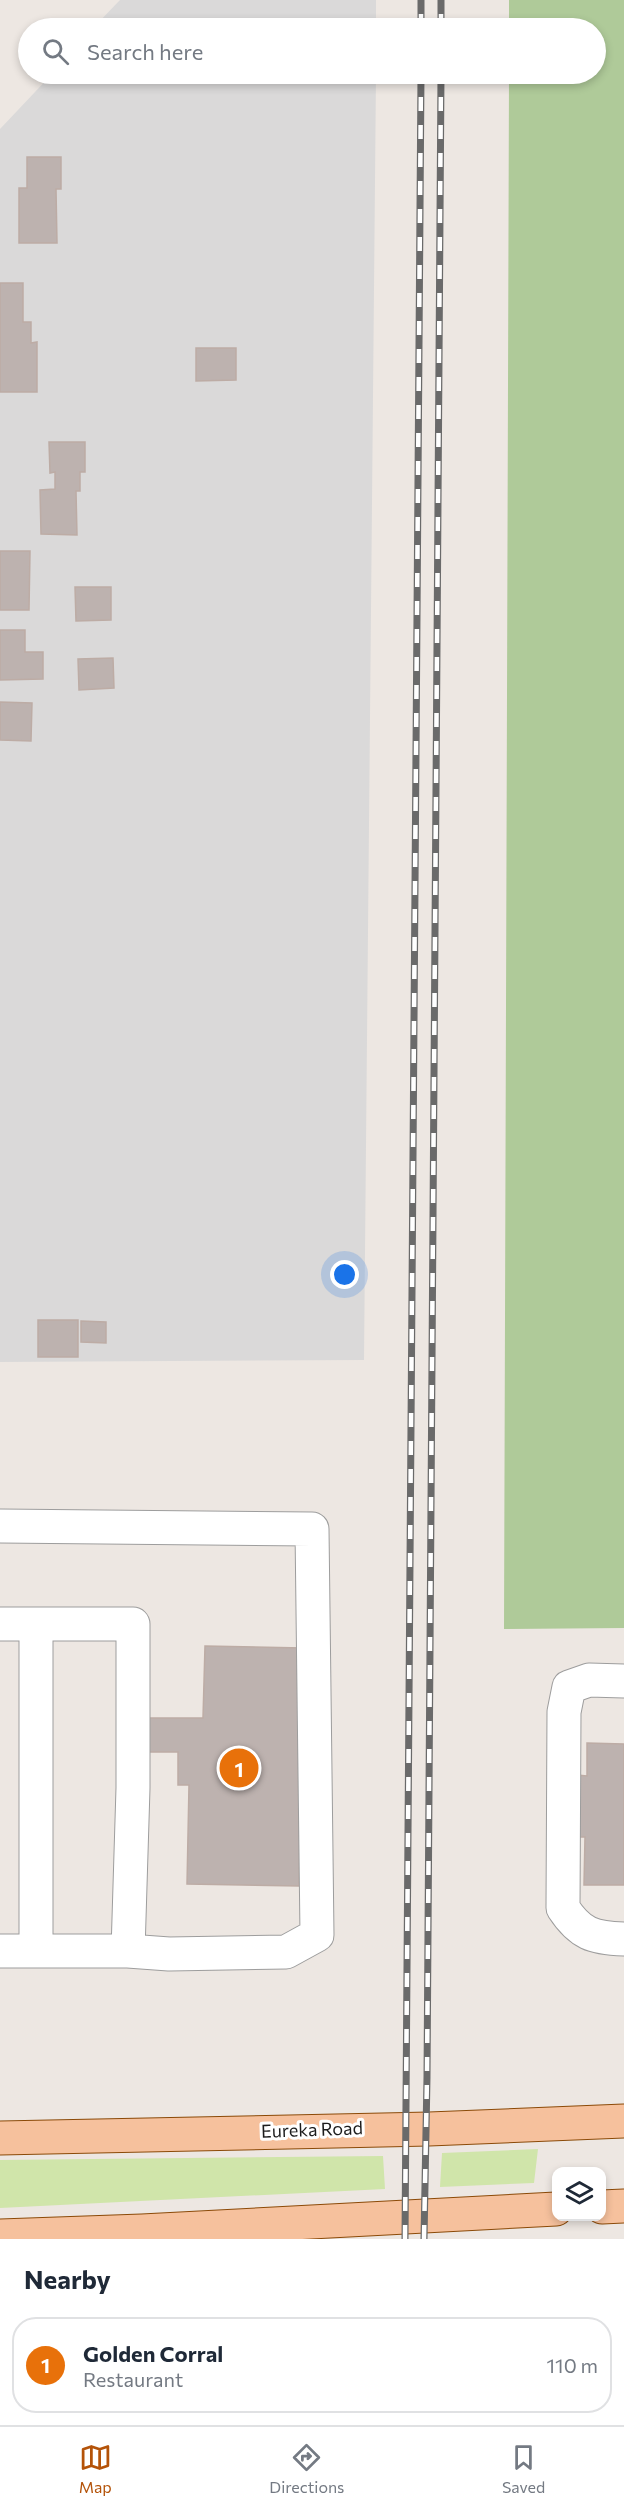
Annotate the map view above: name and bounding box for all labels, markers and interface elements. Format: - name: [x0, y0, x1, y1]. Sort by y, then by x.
- search box: [18, 18, 606, 84]
- icon: search: [39, 35, 72, 68]
- text: Search here: [87, 38, 203, 65]
- your location: [330, 1260, 359, 1289]
- pin: 1: [220, 1746, 258, 1790]
- street label: Eureka Road: [261, 2116, 363, 2142]
- map controls: [552, 2167, 606, 2221]
- button: layers: [552, 2167, 606, 2221]
- text: Nearby: [24, 2263, 111, 2294]
- text: Golden Corral: [83, 2340, 223, 2367]
- text: 1: [41, 2353, 50, 2377]
- text: 110 m: [547, 2353, 598, 2377]
- text: Restaurant: [83, 2367, 183, 2391]
- tab: Map: [79, 2441, 112, 2496]
- tab: Directions: [269, 2441, 344, 2496]
- tab: Saved: [502, 2441, 545, 2496]

